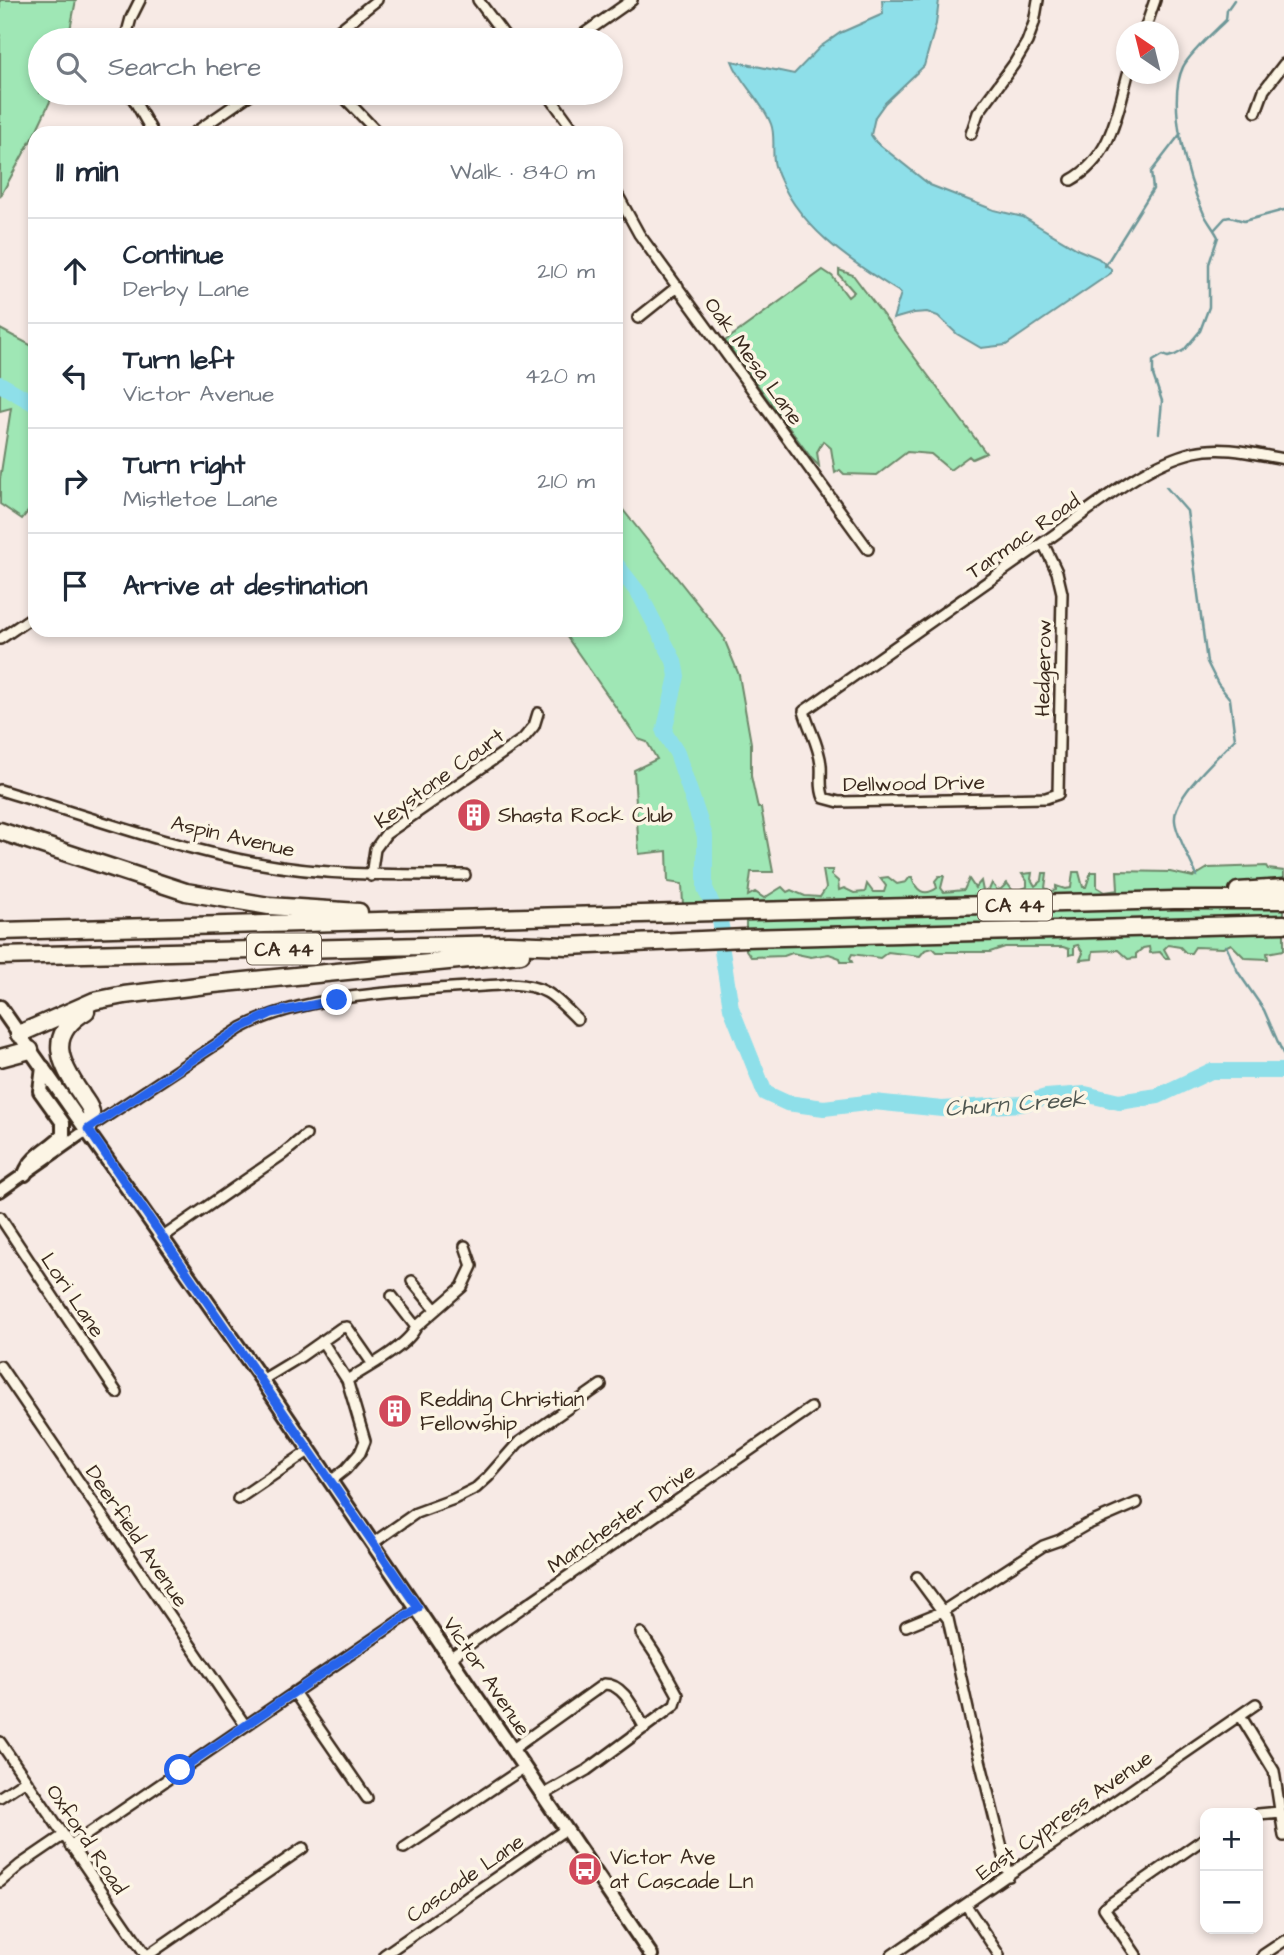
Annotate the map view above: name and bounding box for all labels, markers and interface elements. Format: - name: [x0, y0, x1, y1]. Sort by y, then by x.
- north arrow: [1116, 21, 1179, 84]
- search box: [28, 28, 623, 105]
- icon: search: [52, 48, 90, 86]
- text: Search here: [108, 49, 261, 85]
- text: 11 min: [56, 151, 119, 193]
- text: Walk · 840 m: [450, 156, 595, 188]
- text: Continue: [123, 237, 224, 273]
- icon: ahead: [56, 252, 94, 290]
- text: 210 m: [537, 255, 595, 287]
- text: Derby Lane: [123, 273, 249, 305]
- street label: Oak Mesa Lane: [697, 291, 810, 431]
- text: Turn left: [123, 342, 234, 378]
- icon: left: [56, 357, 94, 395]
- text: 420 m: [525, 360, 595, 392]
- text: Victor Avenue: [123, 378, 274, 410]
- text: Turn right: [123, 447, 245, 483]
- icon: right: [56, 462, 94, 500]
- text: 210 m: [537, 465, 595, 497]
- text: Mistletoe Lane: [123, 483, 278, 515]
- street label: Tarmac Road: [961, 486, 1086, 586]
- icon: arrive: [56, 567, 94, 605]
- text: Arrive at destination: [123, 568, 368, 604]
- street label: Hedgerow: [1028, 619, 1061, 717]
- street label: Keystone Court: [368, 721, 512, 837]
- street label: Dellwood Drive: [843, 768, 985, 799]
- building icon: Shasta Rock Club: [455, 796, 493, 834]
- place label: Shasta Rock Club: [498, 801, 673, 830]
- street label: Aspin Avenue: [168, 808, 298, 866]
- road number: CA 44: [978, 890, 1052, 920]
- road number: CA 44: [247, 934, 321, 965]
- route end: [321, 984, 352, 1015]
- water label: Churn Creek: [944, 1083, 1087, 1125]
- street label: Lori Lane: [34, 1247, 112, 1343]
- place label: Redding Christian Fellowship: [420, 1385, 584, 1439]
- building icon: Redding Christian Fellowship: [376, 1392, 414, 1430]
- street label: Manchester Drive: [541, 1456, 701, 1580]
- street label: Deerfield Avenue: [78, 1460, 195, 1613]
- street label: Victor Avenue: [436, 1611, 537, 1742]
- street label: East Cypress Avenue: [970, 1744, 1159, 1889]
- route start: [164, 1754, 195, 1785]
- street label: Oxford Road: [39, 1778, 134, 1900]
- map controls: [1200, 1808, 1263, 1934]
- button: +: [1200, 1808, 1263, 1871]
- street label: Cascade Lane: [401, 1827, 530, 1930]
- place label: Victor Ave at Cascade Ln: [610, 1843, 753, 1896]
- bus stop icon: Victor Ave at Cascade Ln: [566, 1850, 604, 1888]
- button: −: [1200, 1871, 1263, 1934]

